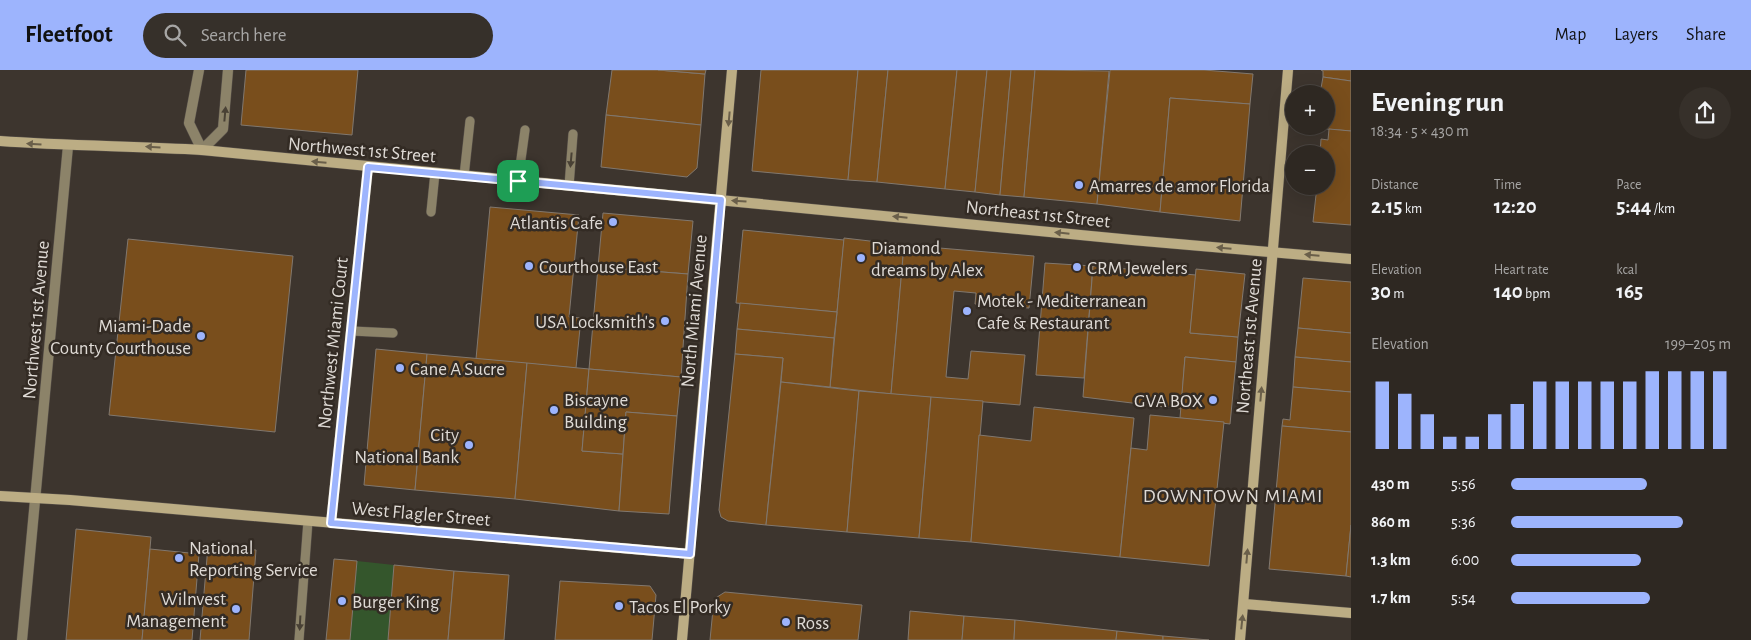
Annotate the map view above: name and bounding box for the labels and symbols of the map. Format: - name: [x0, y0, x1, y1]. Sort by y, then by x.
- one-way arrow: [221, 106, 229, 122]
- one-way arrow: [724, 111, 732, 127]
- street label: Northwest 1st Street: [287, 135, 437, 166]
- one-way arrow: [26, 139, 42, 147]
- one-way arrow: [145, 142, 161, 150]
- one-way arrow: [567, 152, 575, 168]
- one-way arrow: [311, 158, 327, 166]
- pin: [497, 160, 539, 202]
- place label: Amarres de amor Florida: [1089, 177, 1270, 196]
- marker: Amarres de amor Florida: [1073, 179, 1085, 191]
- one-way arrow: [730, 197, 746, 205]
- street label: Northeast 1st Street: [965, 197, 1111, 232]
- one-way arrow: [892, 213, 908, 221]
- place label: Atlantis Cafe: [510, 214, 603, 233]
- marker: Atlantis Cafe: [607, 216, 619, 228]
- one-way arrow: [1054, 229, 1070, 237]
- street label: North Miami Avenue: [678, 234, 711, 388]
- place label: Diamond dreams by Alex: [871, 239, 983, 280]
- street label: Northwest 1st Avenue: [20, 240, 53, 400]
- one-way arrow: [1215, 244, 1231, 252]
- one-way arrow: [1303, 251, 1319, 259]
- marker: Diamond dreams by Alex: [855, 252, 867, 264]
- street label: Northwest Miami Court: [315, 256, 352, 430]
- place label: Courthouse East: [539, 258, 658, 277]
- street label: Northeast 1st Avenue: [1233, 258, 1266, 415]
- place label: CRM Jewelers: [1087, 259, 1188, 278]
- marker: Courthouse East: [523, 260, 535, 272]
- marker: CRM Jewelers: [1071, 261, 1083, 273]
- place label: Motek - Mediterranean Cafe & Restaurant: [977, 292, 1146, 333]
- marker: Motek - Mediterranean Cafe & Restaurant: [961, 305, 973, 317]
- place label: USA Locksmith's: [535, 313, 655, 332]
- marker: USA Locksmith's: [659, 315, 671, 327]
- place label: Miami-Dade County Courthouse: [50, 317, 191, 358]
- marker: Miami-Dade County Courthouse: [195, 330, 207, 342]
- place label: Cane A Sucre: [410, 360, 505, 379]
- marker: Cane A Sucre: [394, 362, 406, 374]
- one-way arrow: [1257, 385, 1265, 401]
- place label: Biscayne Building: [564, 391, 628, 432]
- place label: GVA BOX: [1134, 392, 1203, 411]
- marker: GVA BOX: [1207, 394, 1219, 406]
- marker: Biscayne Building: [548, 404, 560, 416]
- place label: City National Bank: [354, 426, 459, 467]
- marker: City National Bank: [463, 439, 475, 451]
- district label: DOWNTOWN MIAMI: [1143, 486, 1323, 506]
- street label: West Flagler Street: [351, 499, 491, 530]
- place label: National Reporting Service: [189, 539, 318, 580]
- one-way arrow: [1244, 547, 1252, 563]
- marker: National Reporting Service: [173, 552, 185, 564]
- place label: Wilnvest Management: [126, 590, 226, 631]
- place label: Burger King: [352, 593, 440, 612]
- marker: Burger King: [336, 595, 348, 607]
- place label: Tacos El Porky: [629, 598, 731, 617]
- marker: Tacos El Porky: [613, 600, 625, 612]
- marker: Wilnvest Management: [230, 603, 242, 615]
- place label: Ross: [796, 614, 829, 633]
- one-way arrow: [1238, 614, 1246, 630]
- one-way arrow: [296, 615, 304, 631]
- marker: Ross: [780, 616, 792, 628]

